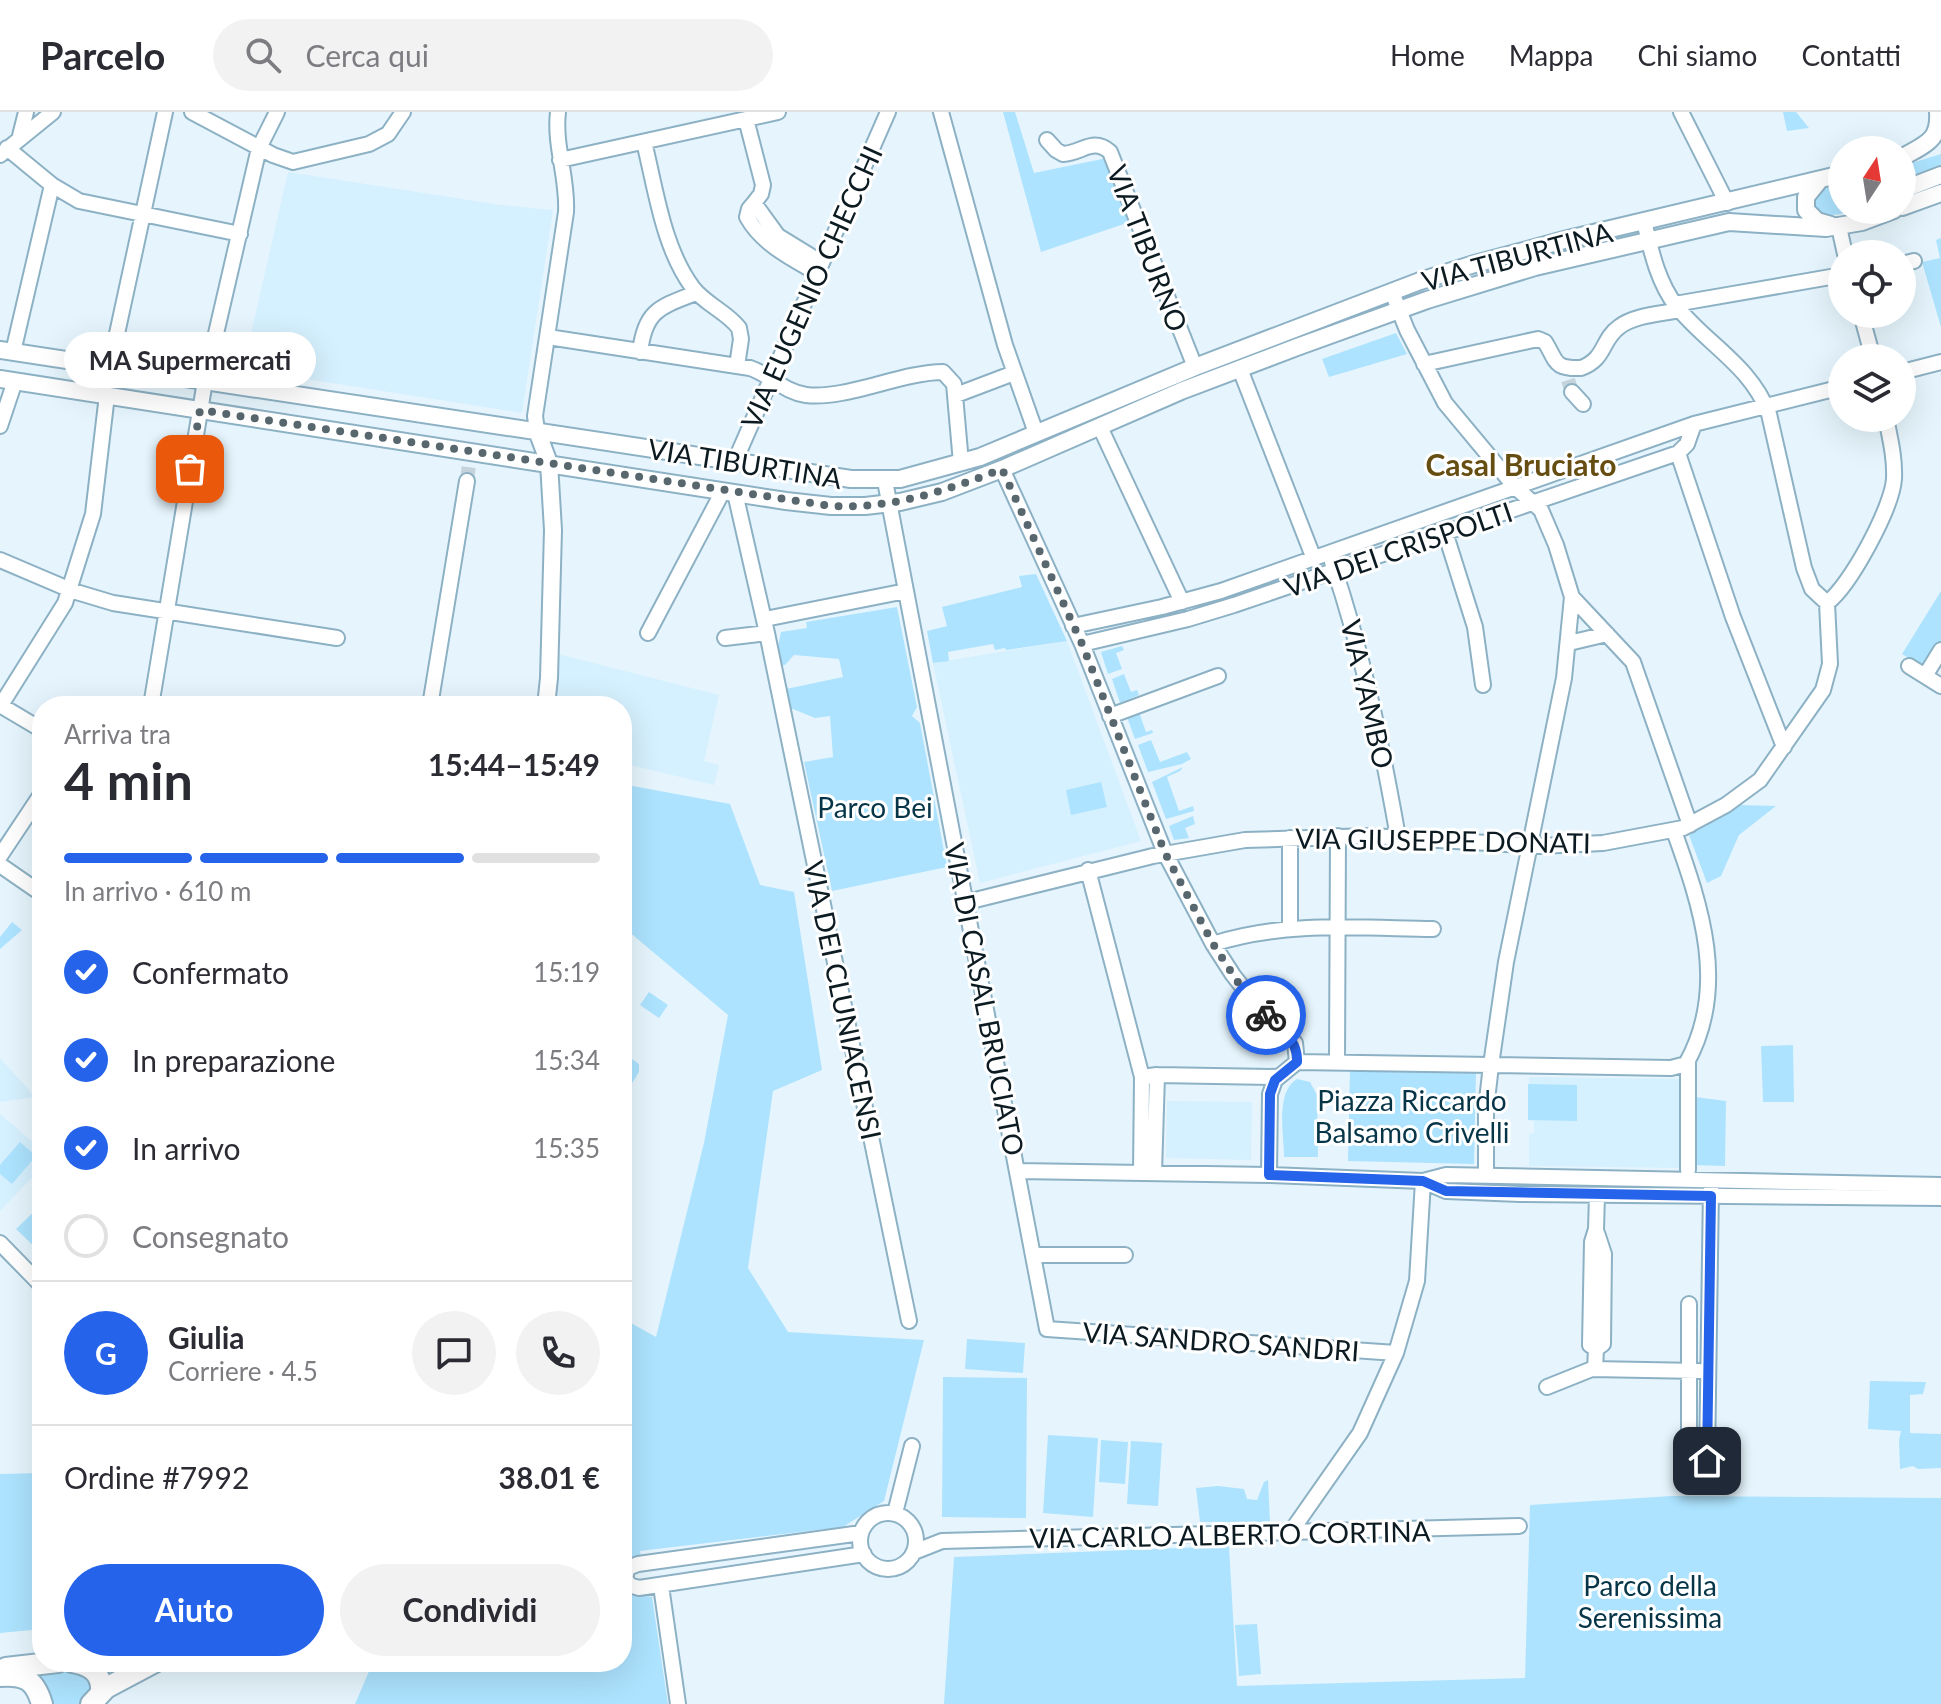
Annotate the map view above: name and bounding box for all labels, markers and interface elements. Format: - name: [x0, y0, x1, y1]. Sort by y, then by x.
- search box: [213, 19, 773, 91]
- text: Parcelo: [40, 32, 165, 78]
- icon: search: [241, 33, 285, 77]
- text: Cerca qui: [305, 37, 429, 73]
- text: Home: [1390, 38, 1465, 72]
- text: Mappa: [1509, 38, 1594, 72]
- text: Chi siamo: [1638, 38, 1757, 72]
- text: Contatti: [1801, 38, 1901, 72]
- north arrow: [1828, 136, 1916, 224]
- map controls: [1828, 136, 1916, 432]
- street label: VIA EUGENIO CHECCHI: [733, 140, 889, 434]
- street label: VIA TIBURNO: [1101, 160, 1195, 336]
- street label: VIA TIBURTINA: [1418, 214, 1616, 298]
- button: locate: [1828, 240, 1916, 328]
- callout: MA Supermercati: [64, 333, 316, 389]
- text: MA Supermercati: [89, 344, 291, 376]
- button: layers: [1828, 344, 1916, 432]
- street label: VIA TIBURTINA: [646, 431, 844, 495]
- pin: [156, 435, 224, 503]
- district label: Casal Bruciato: [1425, 446, 1617, 482]
- icon: bag: [168, 447, 212, 491]
- street label: VIA DEI CRISPOLTI: [1279, 494, 1517, 604]
- street label: VIA YAMBO: [1334, 616, 1402, 772]
- text: Arriva tra: [64, 718, 171, 750]
- text: 15:44–15:49: [428, 746, 600, 782]
- text: 4 min: [64, 749, 193, 811]
- park label: Parco Bei: [817, 790, 933, 824]
- street label: VIA GIUSEPPE DONATI: [1295, 820, 1591, 860]
- street label: VIA DI CASAL BRUCIATO: [938, 840, 1032, 1158]
- street label: VIA DEI CLUNIACENSI: [797, 857, 889, 1143]
- text: In arrivo · 610 m: [64, 875, 252, 907]
- icon: check: [64, 950, 108, 994]
- text: Confermato: [132, 954, 289, 990]
- text: 15:19: [533, 956, 600, 988]
- courier: [1226, 975, 1306, 1055]
- icon: bike: [1244, 993, 1288, 1037]
- icon: check: [64, 1038, 108, 1082]
- text: In preparazione: [132, 1042, 335, 1078]
- text: 15:34: [533, 1044, 600, 1076]
- park label: Piazza Riccardo Balsamo Crivelli: [1315, 1083, 1509, 1149]
- icon: check: [64, 1126, 108, 1170]
- text: In arrivo: [132, 1130, 241, 1166]
- text: 15:35: [533, 1132, 600, 1164]
- text: Consegnato: [132, 1218, 289, 1254]
- button: chat: [412, 1311, 496, 1395]
- button: phone: [516, 1311, 600, 1395]
- street label: VIA SANDRO SANDRI: [1082, 1314, 1360, 1368]
- text: Giulia: [168, 1319, 245, 1355]
- text: G: [95, 1335, 117, 1371]
- text: Corriere · 4.5: [168, 1355, 318, 1387]
- pin: [1673, 1427, 1741, 1495]
- icon: home: [1685, 1439, 1729, 1483]
- text: Ordine #7992: [64, 1459, 249, 1495]
- text: 38.01 €: [499, 1459, 600, 1495]
- street label: VIA CARLO ALBERTO CORTINA: [1029, 1514, 1431, 1554]
- button: Aiuto: [64, 1564, 324, 1656]
- button: Condividi: [340, 1564, 600, 1656]
- park label: Parco della Serenissima: [1578, 1568, 1722, 1634]

